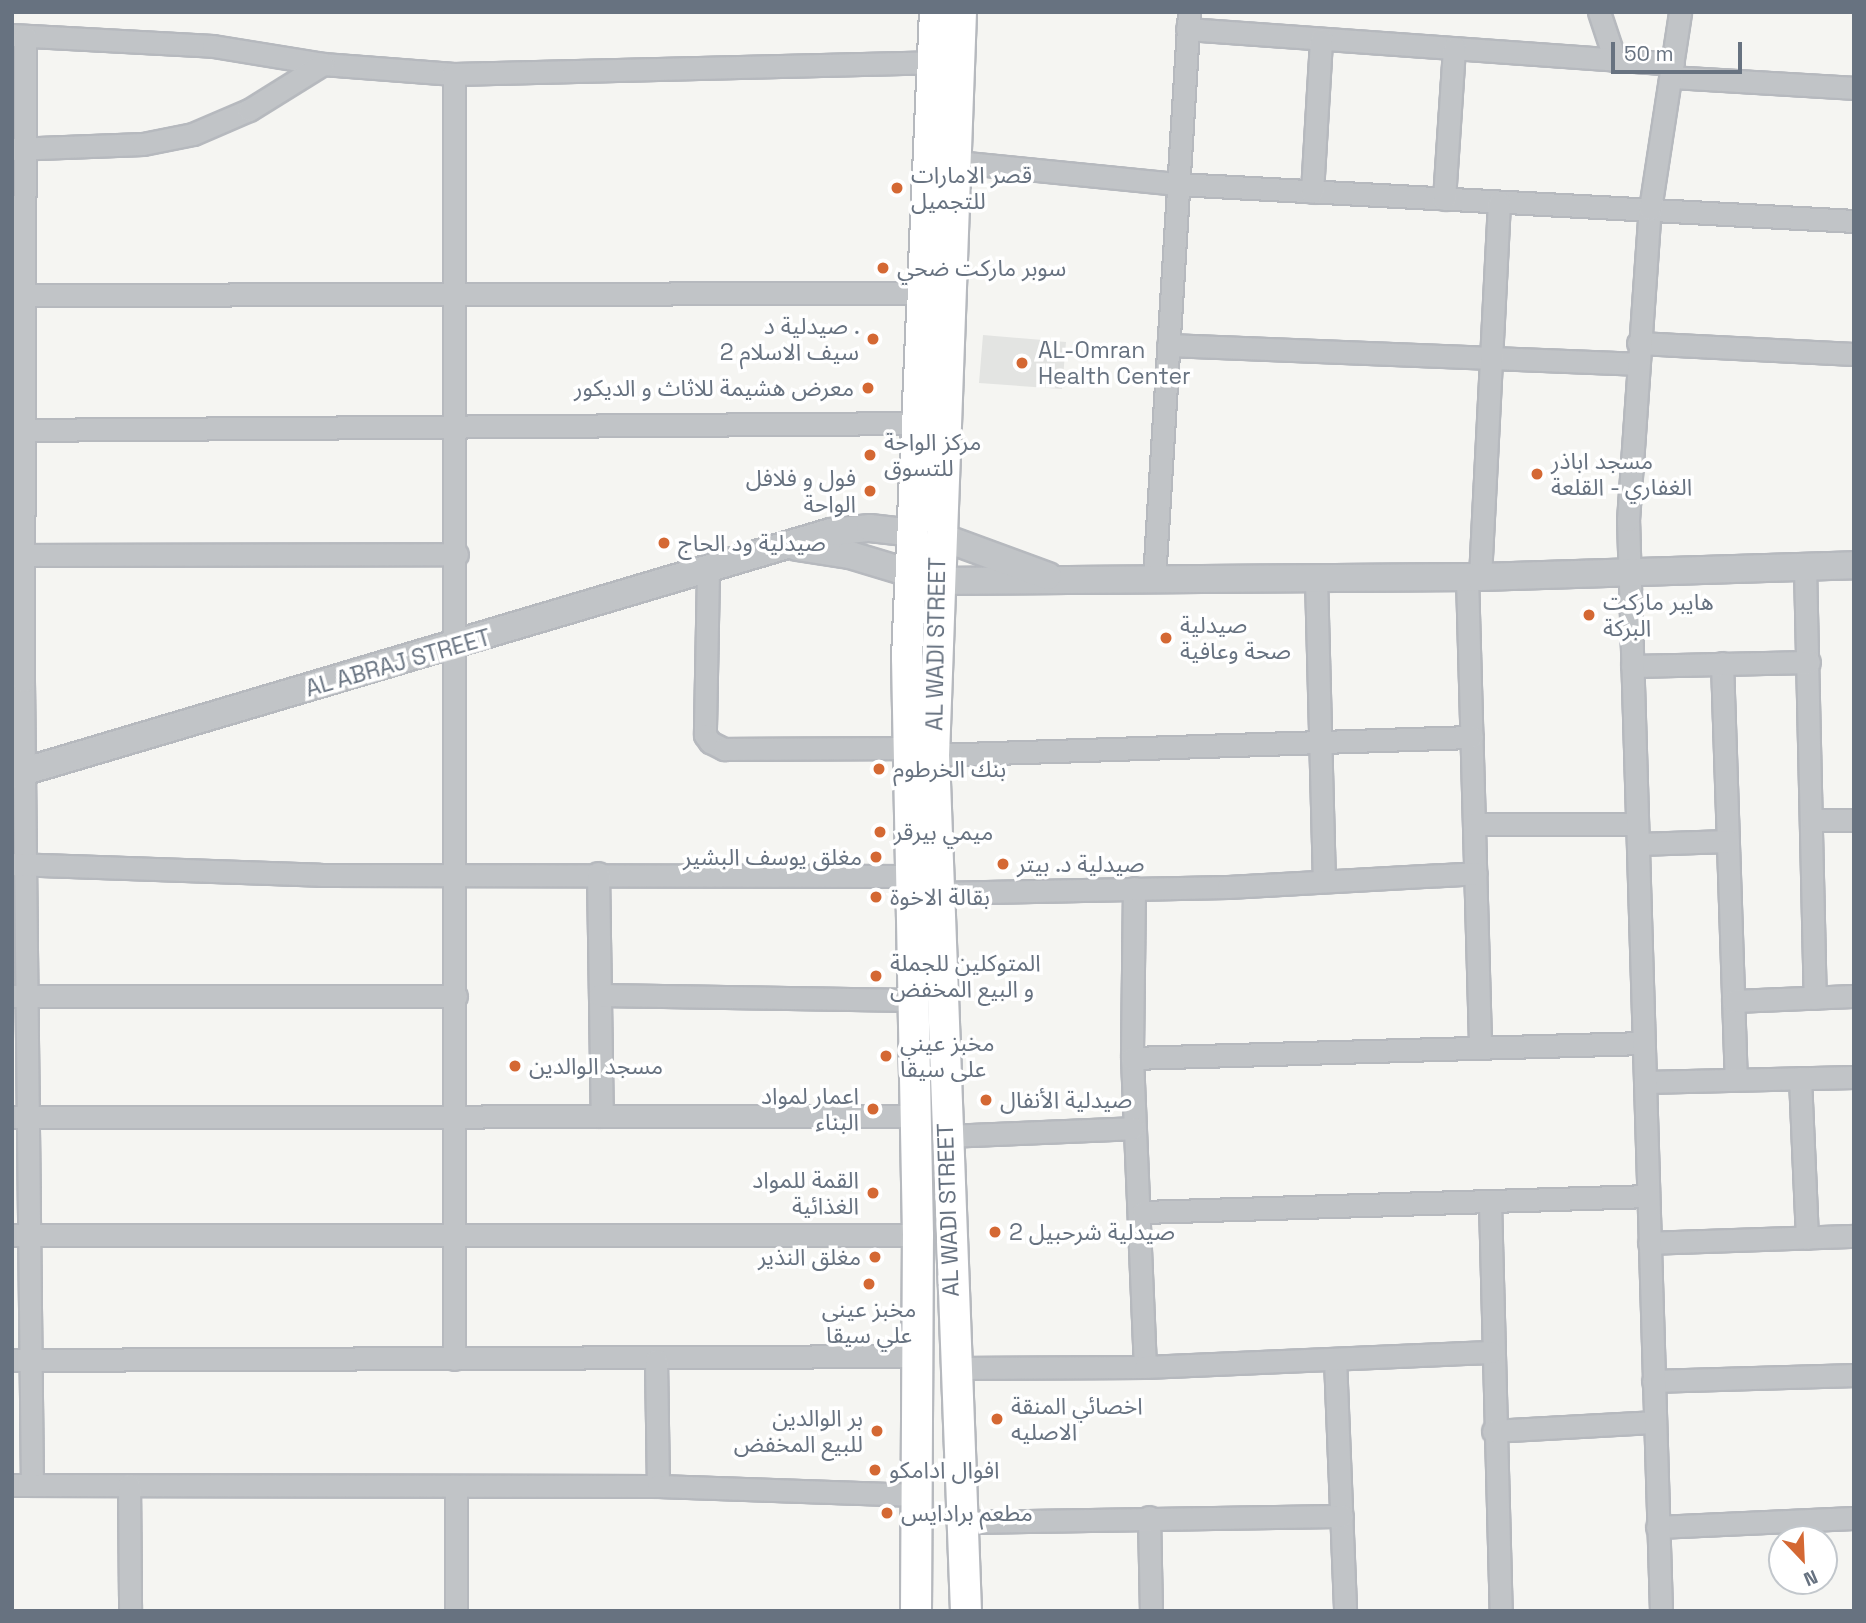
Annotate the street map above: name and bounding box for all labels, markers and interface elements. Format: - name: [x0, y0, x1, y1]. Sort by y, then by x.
- scale bar: [1614, 28, 1745, 72]
- text: 50 m: [1624, 40, 1674, 67]
- place label: قصر الامارات للتجميل: [911, 161, 1032, 215]
- marker: قصر الامارات للتجميل: [889, 180, 905, 196]
- place label: سوبر ماركت ضحي: [897, 254, 1066, 282]
- marker: سوبر ماركت ضحي: [875, 260, 891, 276]
- place label: صيدلية د . سيف الاسلام 2: [720, 312, 859, 366]
- marker: صيدلية د . سيف الاسلام 2: [865, 331, 881, 347]
- place label: AL-Omran Health Center: [1038, 336, 1191, 390]
- marker: AL-Omran Health Center: [1012, 353, 1032, 373]
- place label: معرض هشيمة للاثاث و الديكور: [574, 374, 854, 402]
- marker: معرض هشيمة للاثاث و الديكور: [860, 380, 876, 396]
- place label: مركز الواحة للتسوق: [884, 428, 981, 482]
- marker: مركز الواحة للتسوق: [862, 447, 878, 463]
- place label: مسجد اباذر الغفاري - القلعة: [1551, 447, 1694, 501]
- place label: فول و فلافل الواحة: [746, 464, 856, 518]
- marker: مسجد اباذر الغفاري - القلعة: [1529, 466, 1545, 482]
- marker: فول و فلافل الواحة: [862, 483, 878, 499]
- place label: صيدلية ود الحاج: [678, 529, 826, 557]
- marker: صيدلية ود الحاج: [656, 535, 672, 551]
- street label: AL WADI STREET: [921, 556, 951, 732]
- place label: هايبر ماركت البركة: [1603, 588, 1714, 642]
- marker: هايبر ماركت البركة: [1581, 607, 1597, 623]
- place label: صيدلية صحة وعافية: [1180, 611, 1291, 665]
- street label: AL ABRAJ STREET: [302, 623, 494, 703]
- marker: صيدلية صحة وعافية: [1158, 630, 1174, 646]
- place label: بنك الخرطوم: [893, 755, 1006, 783]
- marker: بنك الخرطوم: [871, 761, 887, 777]
- place label: ميمي بيرقر: [894, 818, 993, 846]
- marker: ميمي بيرقر: [872, 824, 888, 840]
- place label: مغلق يوسف البشير: [683, 843, 862, 871]
- marker: مغلق يوسف البشير: [868, 849, 884, 865]
- place label: صيدلية د. بيتر: [1017, 850, 1145, 878]
- marker: صيدلية د. بيتر: [995, 856, 1011, 872]
- place label: بقالة الاخوة: [890, 883, 990, 911]
- marker: بقالة الاخوة: [868, 889, 884, 905]
- place label: المتوكلين للجملة و البيع المخفض: [890, 949, 1041, 1003]
- marker: المتوكلين للجملة و البيع المخفض: [868, 968, 884, 984]
- place label: مخبز عيني على سيقا: [900, 1029, 995, 1083]
- marker: مخبز عيني على سيقا: [878, 1048, 894, 1064]
- place label: مسجد الوالدين: [529, 1052, 663, 1080]
- marker: مسجد الوالدين: [507, 1058, 523, 1074]
- place label: اعمار لمواد البناء: [761, 1082, 859, 1136]
- place label: صيدلية الأنفال: [1000, 1086, 1132, 1114]
- marker: صيدلية الأنفال: [978, 1092, 994, 1108]
- marker: اعمار لمواد البناء: [865, 1101, 881, 1117]
- street label: AL WADI STREET: [931, 1122, 965, 1298]
- place label: القمة للمواد الغذائية: [752, 1166, 859, 1220]
- marker: القمة للمواد الغذائية: [865, 1185, 881, 1201]
- place label: صيدلية شرحبيل 2: [1009, 1218, 1175, 1246]
- marker: صيدلية شرحبيل 2: [987, 1224, 1003, 1240]
- place label: مغلق النذير: [758, 1243, 861, 1271]
- marker: مغلق النذير: [867, 1249, 883, 1265]
- marker: مخبز عيني علي سيقا: [861, 1276, 877, 1292]
- place label: مخبز عيني علي سيقا: [822, 1295, 916, 1349]
- place label: اخصائي المنقة الاصليه: [1011, 1392, 1143, 1446]
- place label: بر الوالدين للبيع المخفض: [734, 1404, 863, 1458]
- marker: اخصائي المنقة الاصليه: [989, 1411, 1005, 1427]
- marker: بر الوالدين للبيع المخفض: [869, 1423, 885, 1439]
- place label: افوال ادامكو: [889, 1456, 1000, 1484]
- marker: افوال ادامكو: [867, 1462, 883, 1478]
- place label: مطعم برادايس: [901, 1499, 1033, 1527]
- marker: مطعم برادايس: [879, 1505, 895, 1521]
- north arrow: [1768, 1525, 1838, 1595]
- text: N: [1800, 1564, 1821, 1592]

